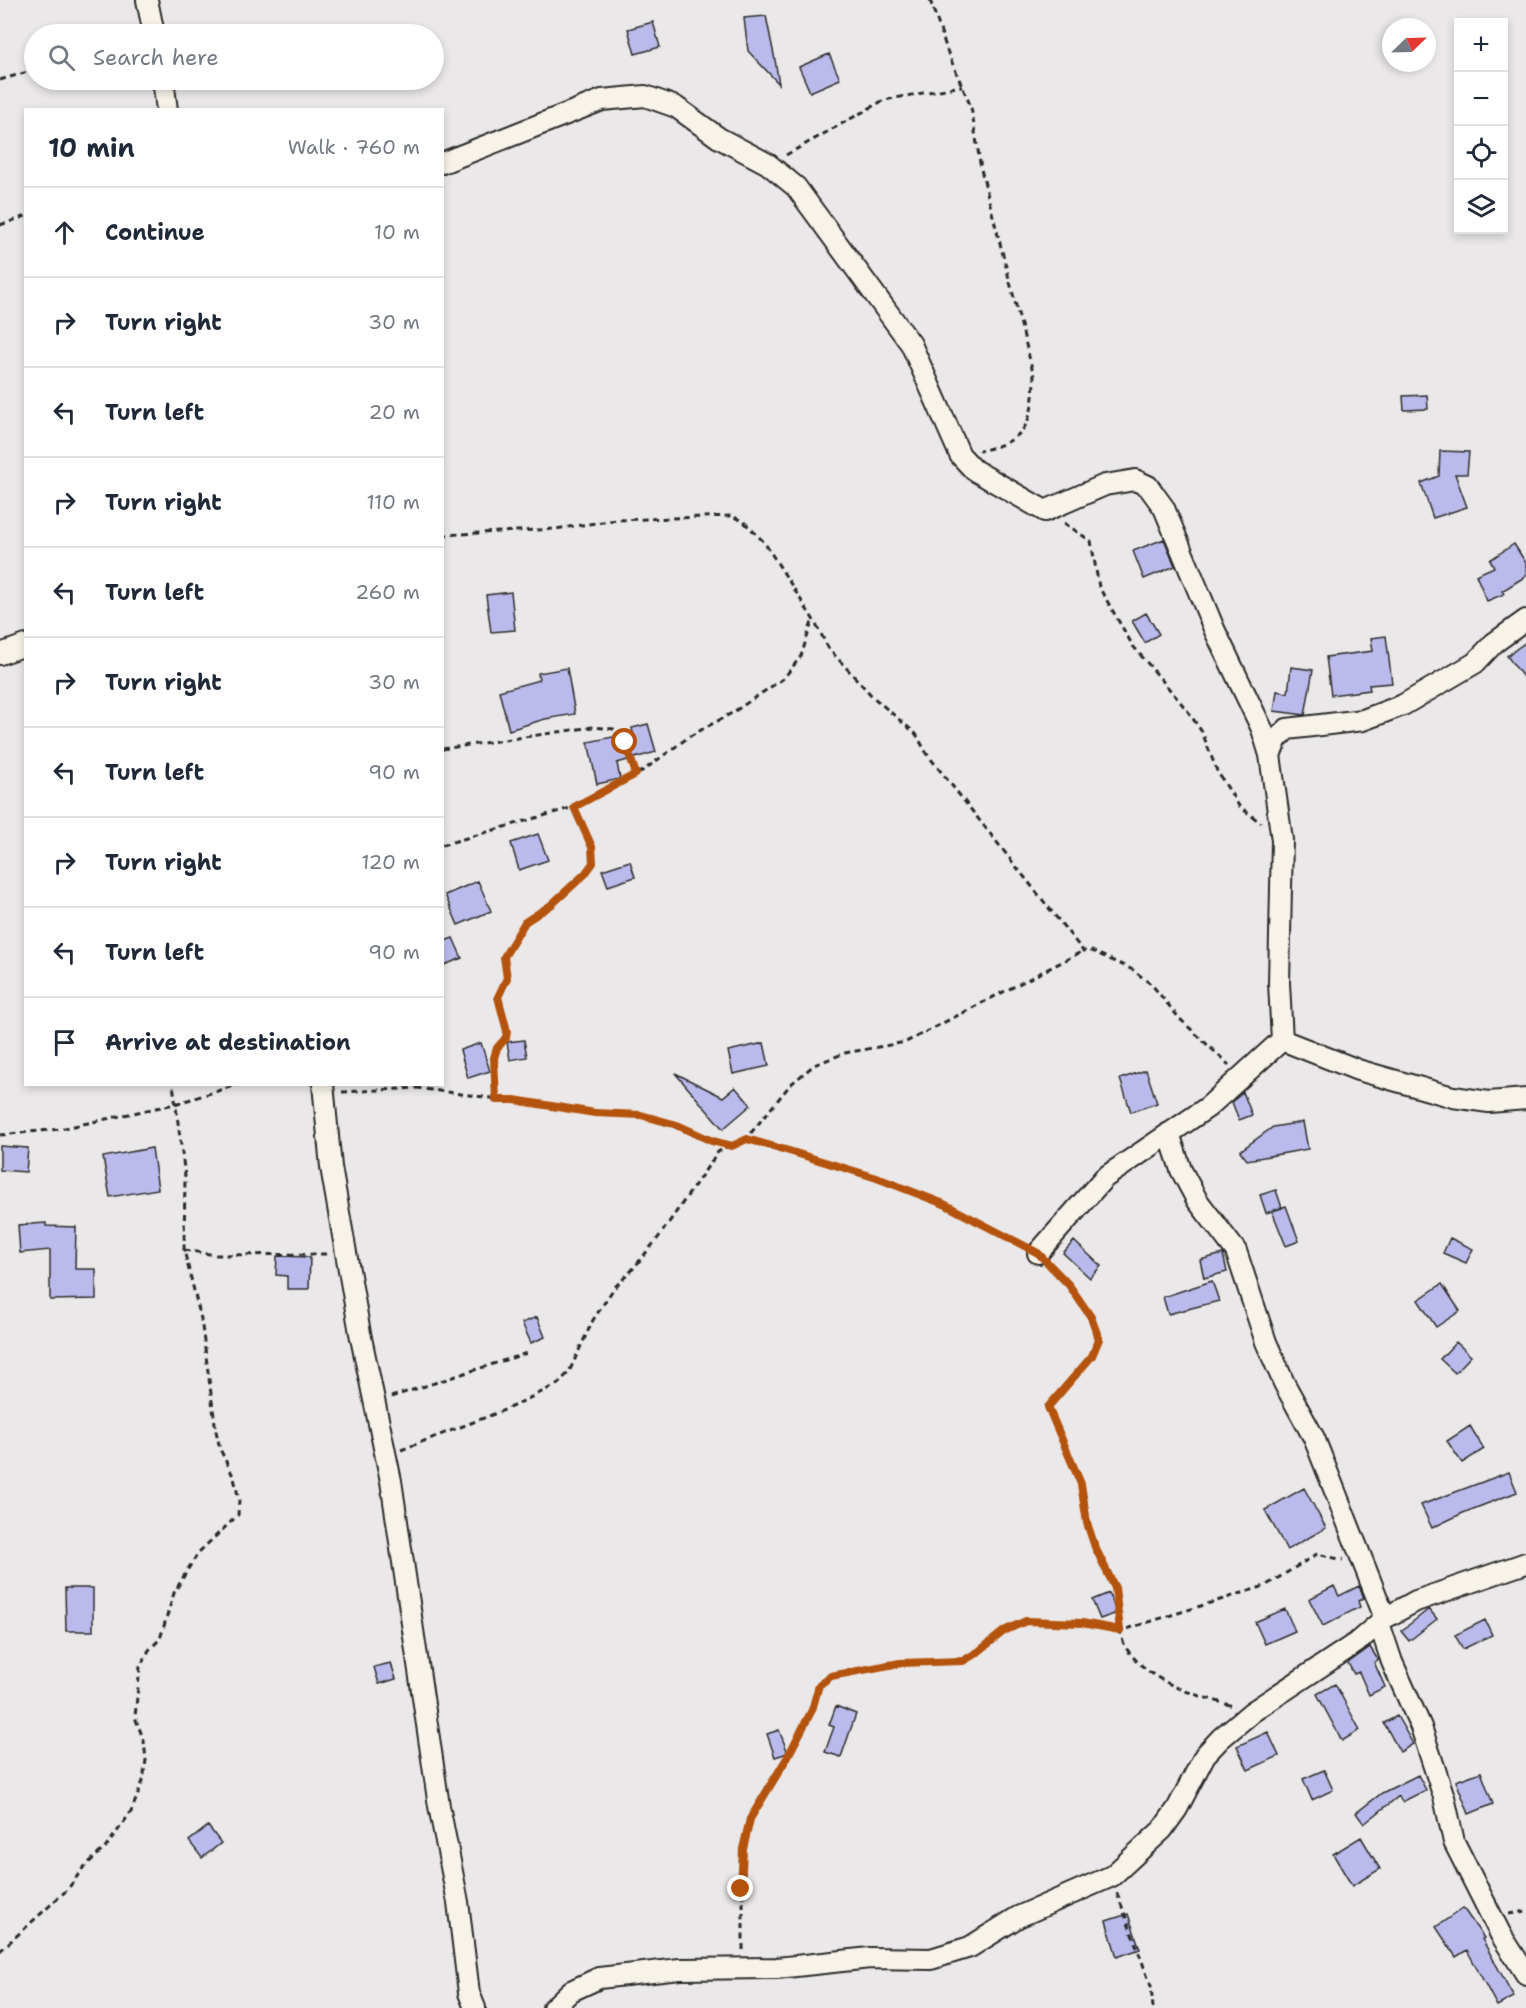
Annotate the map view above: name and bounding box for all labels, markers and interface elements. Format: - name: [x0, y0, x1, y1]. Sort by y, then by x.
- north arrow: [1382, 18, 1436, 72]
- map controls: [1454, 18, 1508, 234]
- button: +: [1454, 18, 1508, 72]
- search box: [24, 24, 444, 90]
- icon: search: [45, 41, 78, 74]
- text: Search here: [93, 43, 219, 72]
- button: −: [1454, 72, 1508, 126]
- button: locate: [1454, 126, 1508, 180]
- text: 10 min: [48, 130, 135, 165]
- text: Walk · 760 m: [288, 134, 420, 160]
- button: layers: [1454, 180, 1508, 234]
- icon: ahead: [48, 216, 81, 249]
- text: Continue: [105, 218, 205, 247]
- text: 10 m: [374, 219, 420, 245]
- icon: right: [48, 306, 81, 339]
- text: Turn right: [105, 308, 222, 337]
- text: 30 m: [368, 309, 420, 335]
- icon: left: [48, 396, 81, 429]
- text: Turn left: [105, 398, 204, 427]
- text: 20 m: [369, 399, 420, 425]
- icon: right: [48, 486, 81, 519]
- text: Turn right: [105, 488, 222, 517]
- text: 110 m: [366, 489, 420, 515]
- icon: left: [48, 576, 81, 609]
- text: Turn left: [105, 578, 204, 607]
- text: 260 m: [355, 579, 420, 605]
- icon: right: [48, 666, 81, 699]
- text: Turn right: [105, 668, 222, 697]
- text: 30 m: [368, 669, 420, 695]
- route start: [611, 728, 637, 754]
- icon: left: [48, 756, 81, 789]
- text: Turn left: [105, 758, 204, 787]
- text: 90 m: [368, 759, 420, 785]
- icon: right: [48, 846, 81, 879]
- text: Turn right: [105, 848, 222, 877]
- text: 120 m: [361, 849, 420, 875]
- icon: left: [48, 936, 81, 969]
- text: Turn left: [105, 938, 204, 967]
- text: 90 m: [368, 939, 420, 965]
- icon: arrive: [48, 1026, 81, 1059]
- text: Arrive at destination: [105, 1028, 351, 1057]
- route end: [727, 1875, 753, 1901]

